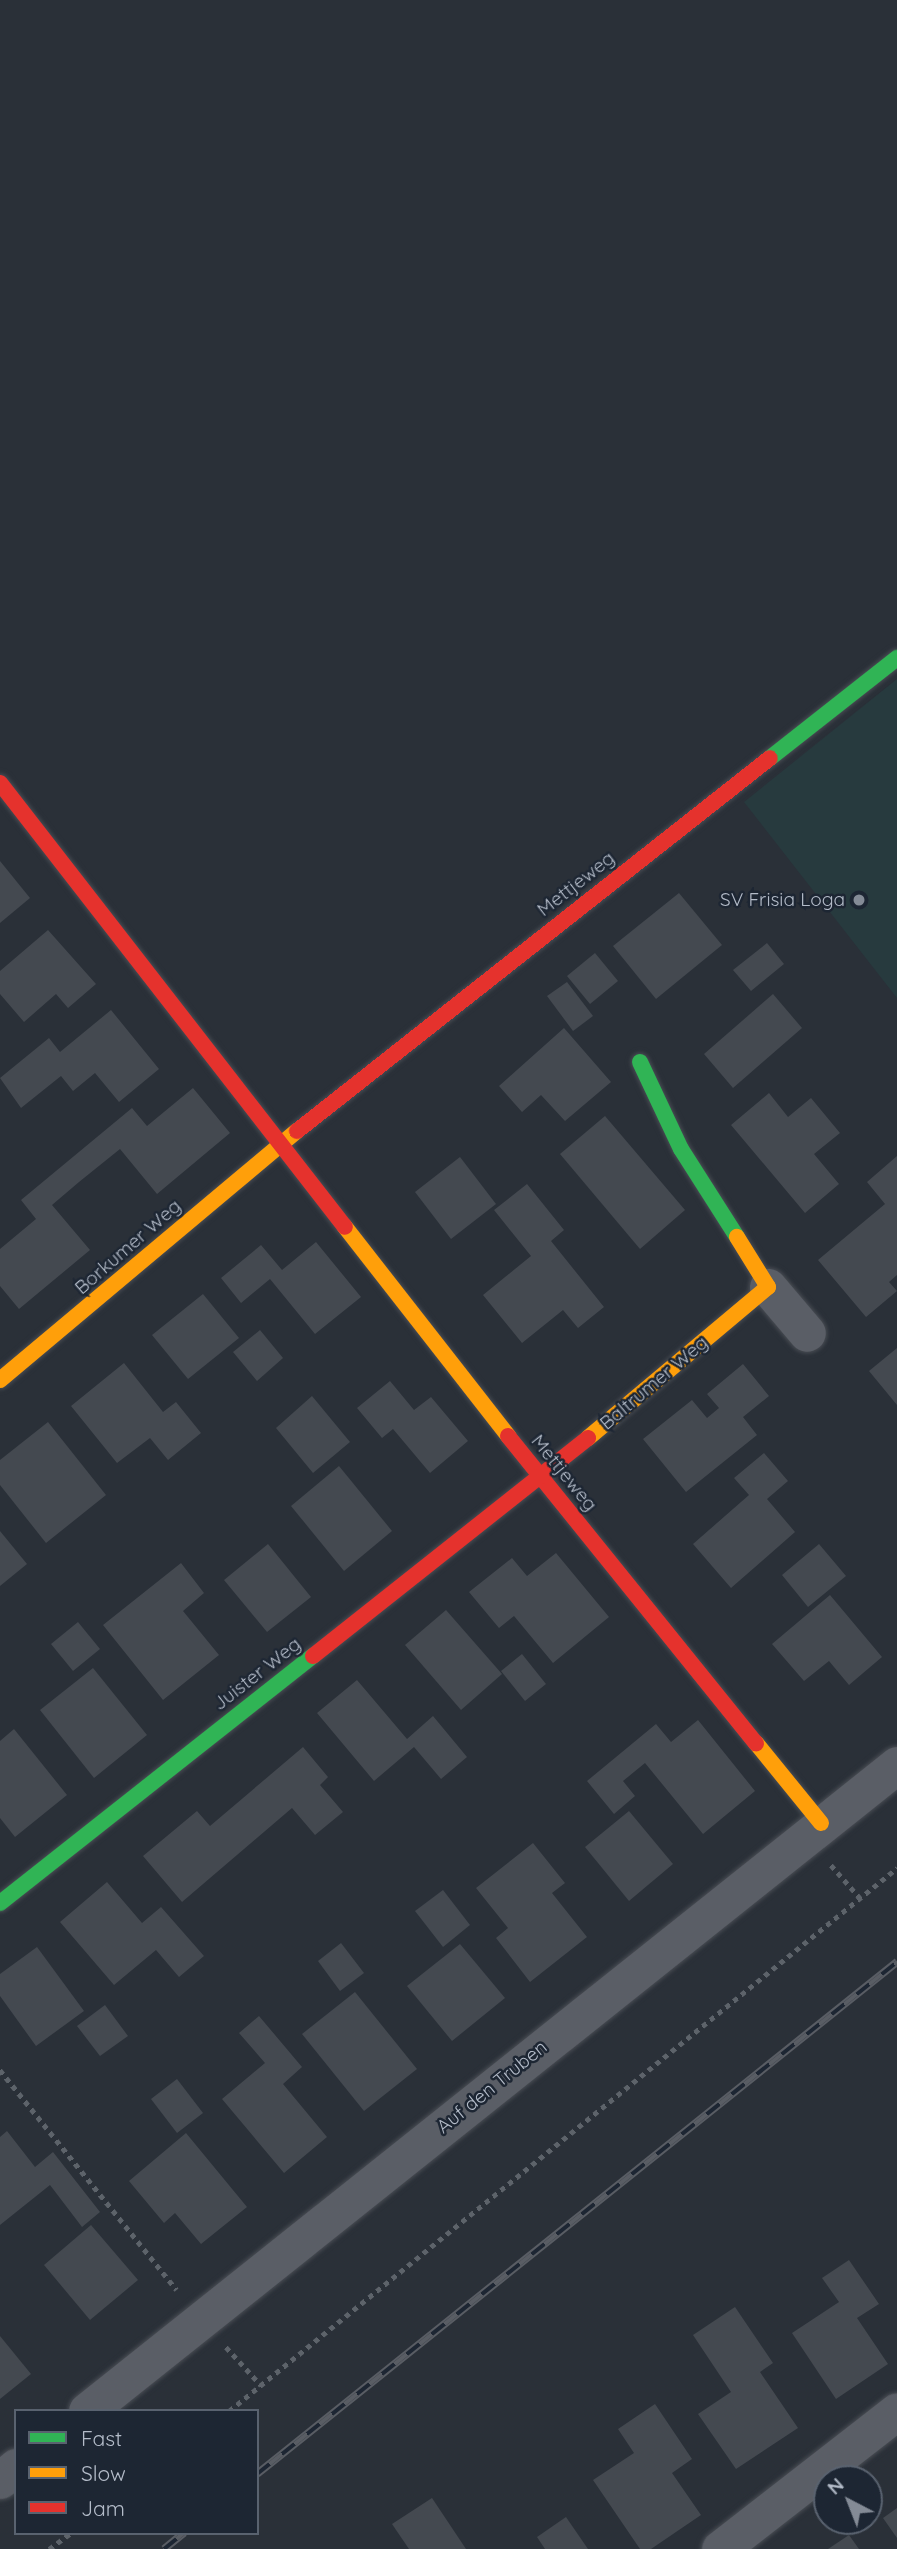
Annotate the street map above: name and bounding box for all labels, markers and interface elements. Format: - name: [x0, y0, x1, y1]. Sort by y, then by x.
- street label: Mettjeweg: [533, 847, 619, 921]
- place label: SV Frisia Loga: [720, 889, 845, 911]
- marker: SV Frisia Loga: [851, 892, 867, 908]
- street label: Borkumer Weg: [70, 1195, 186, 1299]
- street label: Baltrumer Weg: [595, 1331, 713, 1435]
- street label: Mettjeweg: [526, 1430, 602, 1516]
- street label: Juister Weg: [209, 1633, 305, 1715]
- street label: Auf den Truben: [432, 2036, 552, 2138]
- legend: [14, 2409, 259, 2535]
- text: Fast: [81, 2425, 122, 2451]
- text: Slow: [81, 2460, 126, 2486]
- north arrow: [813, 2465, 883, 2535]
- text: N: [822, 2472, 849, 2499]
- text: Jam: [81, 2495, 125, 2521]

